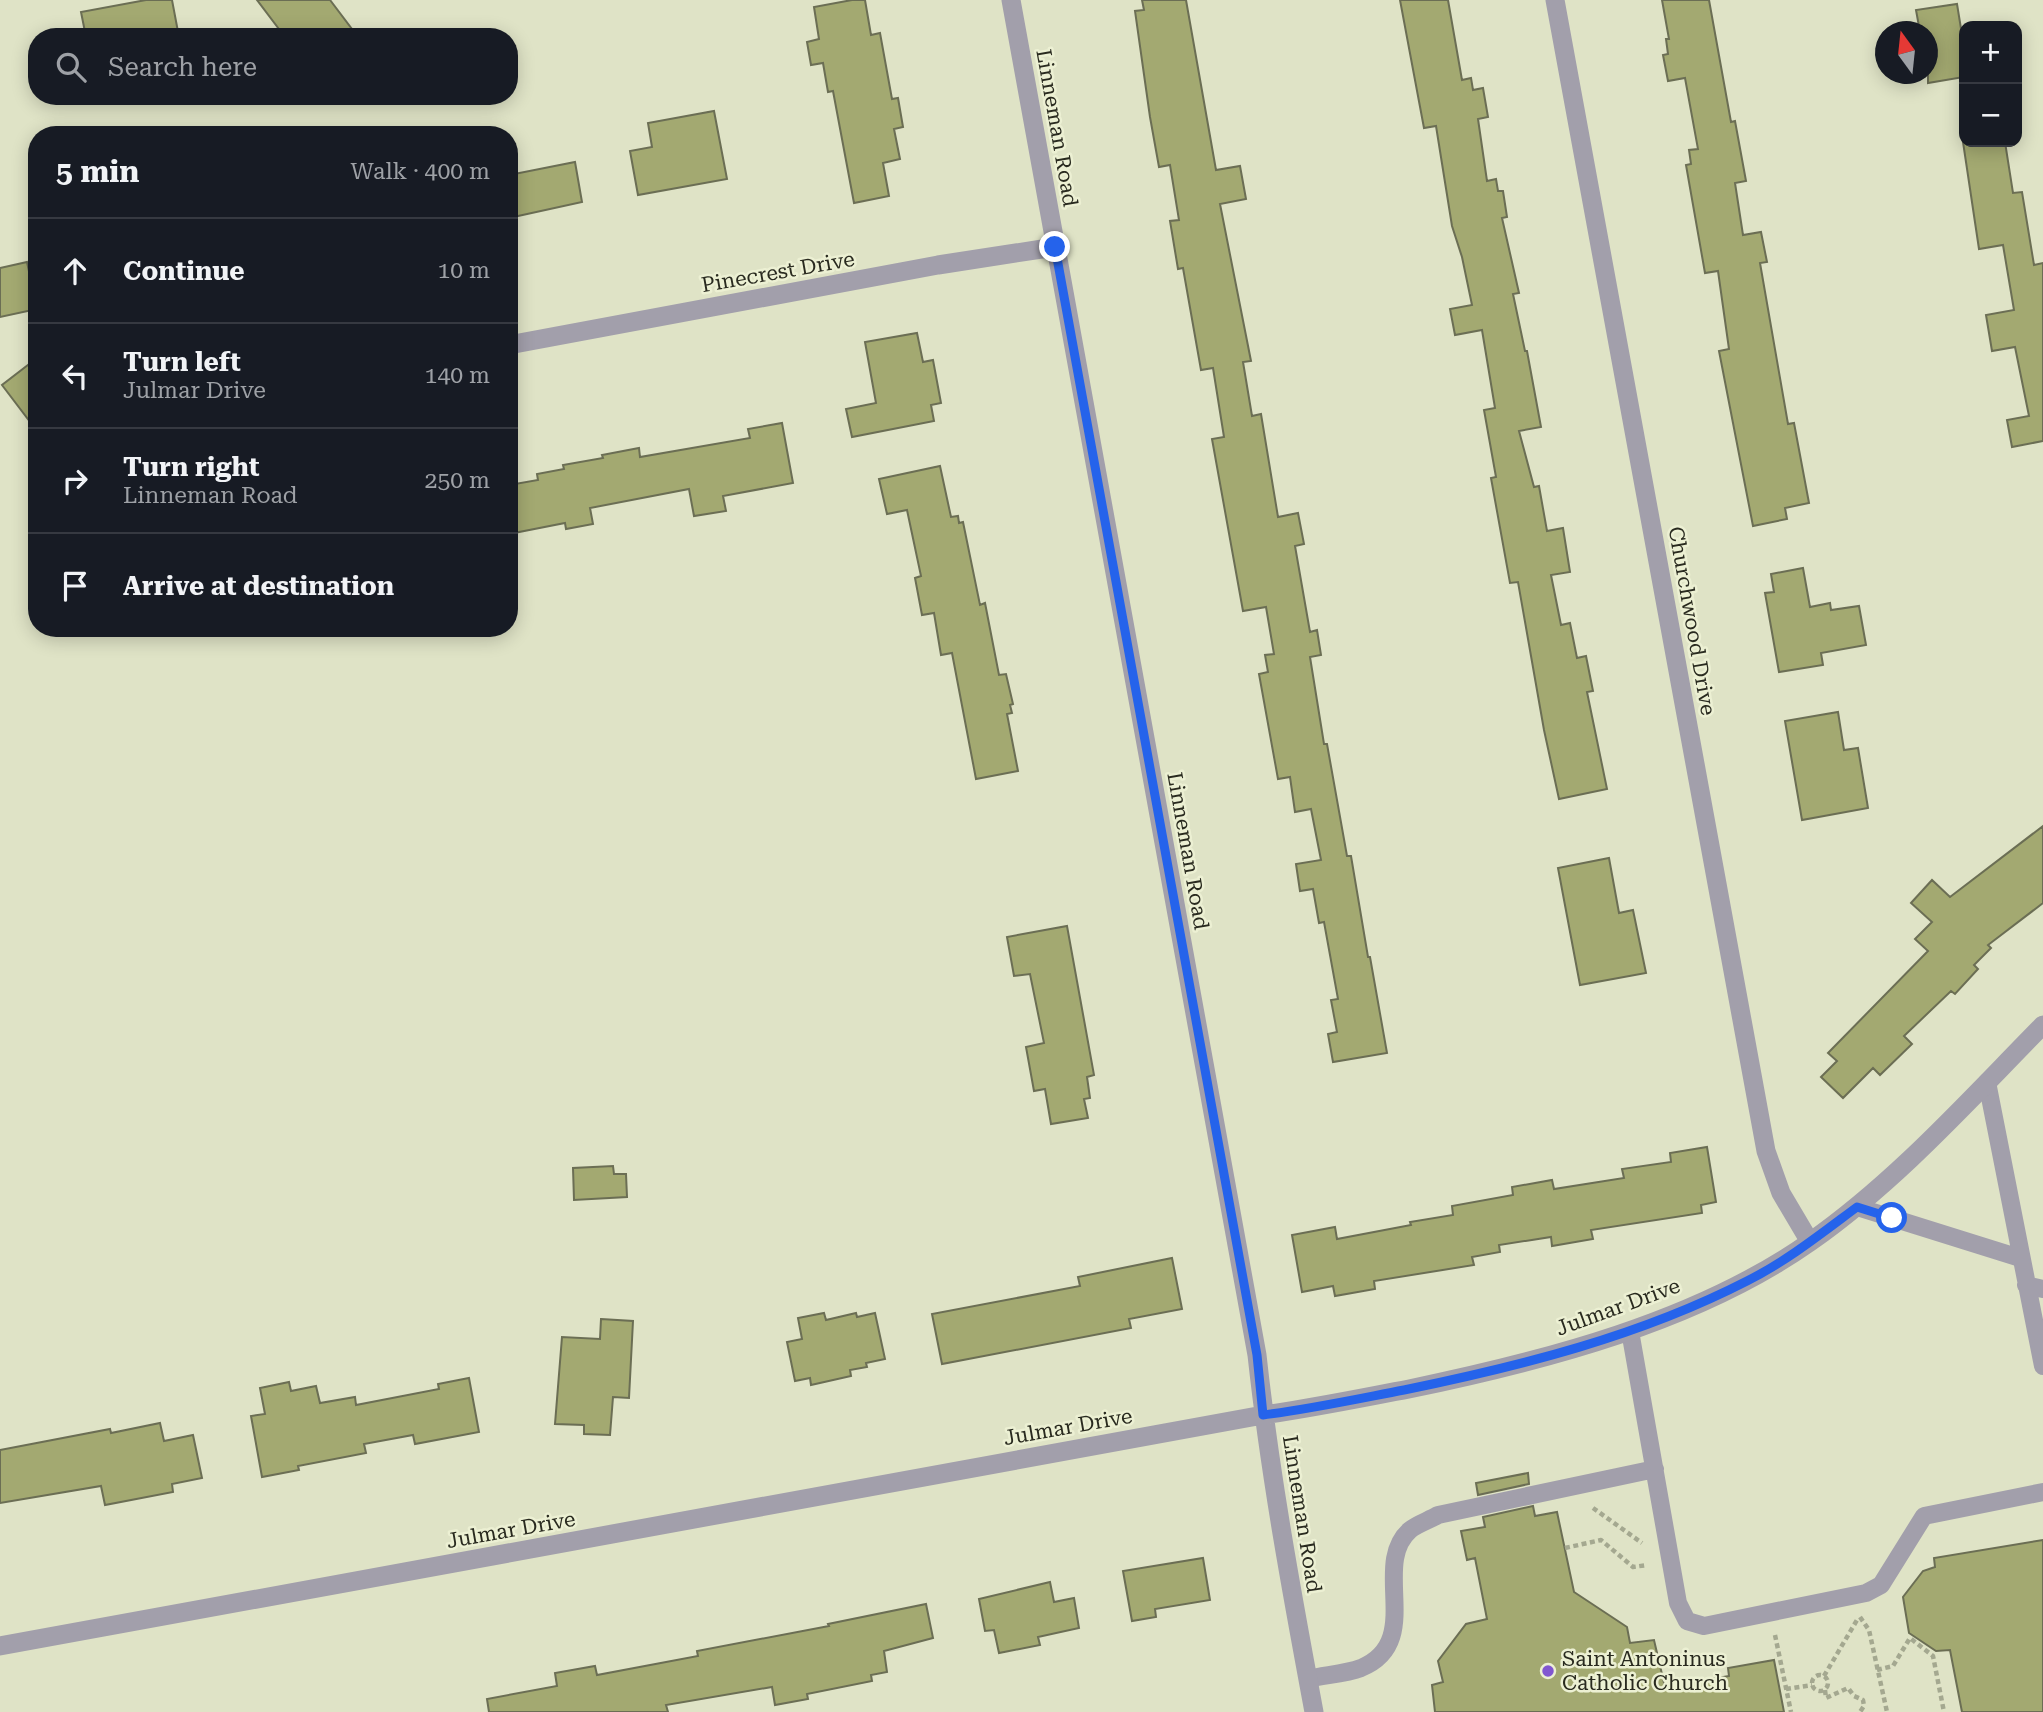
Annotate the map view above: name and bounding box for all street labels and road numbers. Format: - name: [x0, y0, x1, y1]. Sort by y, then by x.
- street label: Linneman Road: [1031, 47, 1083, 209]
- street label: Pinecrest Drive: [700, 247, 856, 297]
- street label: Churchwood Drive: [1664, 525, 1720, 717]
- street label: Linneman Road: [1162, 770, 1214, 932]
- street label: Julmar Drive: [1553, 1273, 1683, 1341]
- street label: Julmar Drive: [1002, 1404, 1134, 1450]
- street label: Linneman Road: [1278, 1433, 1326, 1595]
- street label: Julmar Drive: [445, 1507, 577, 1553]

